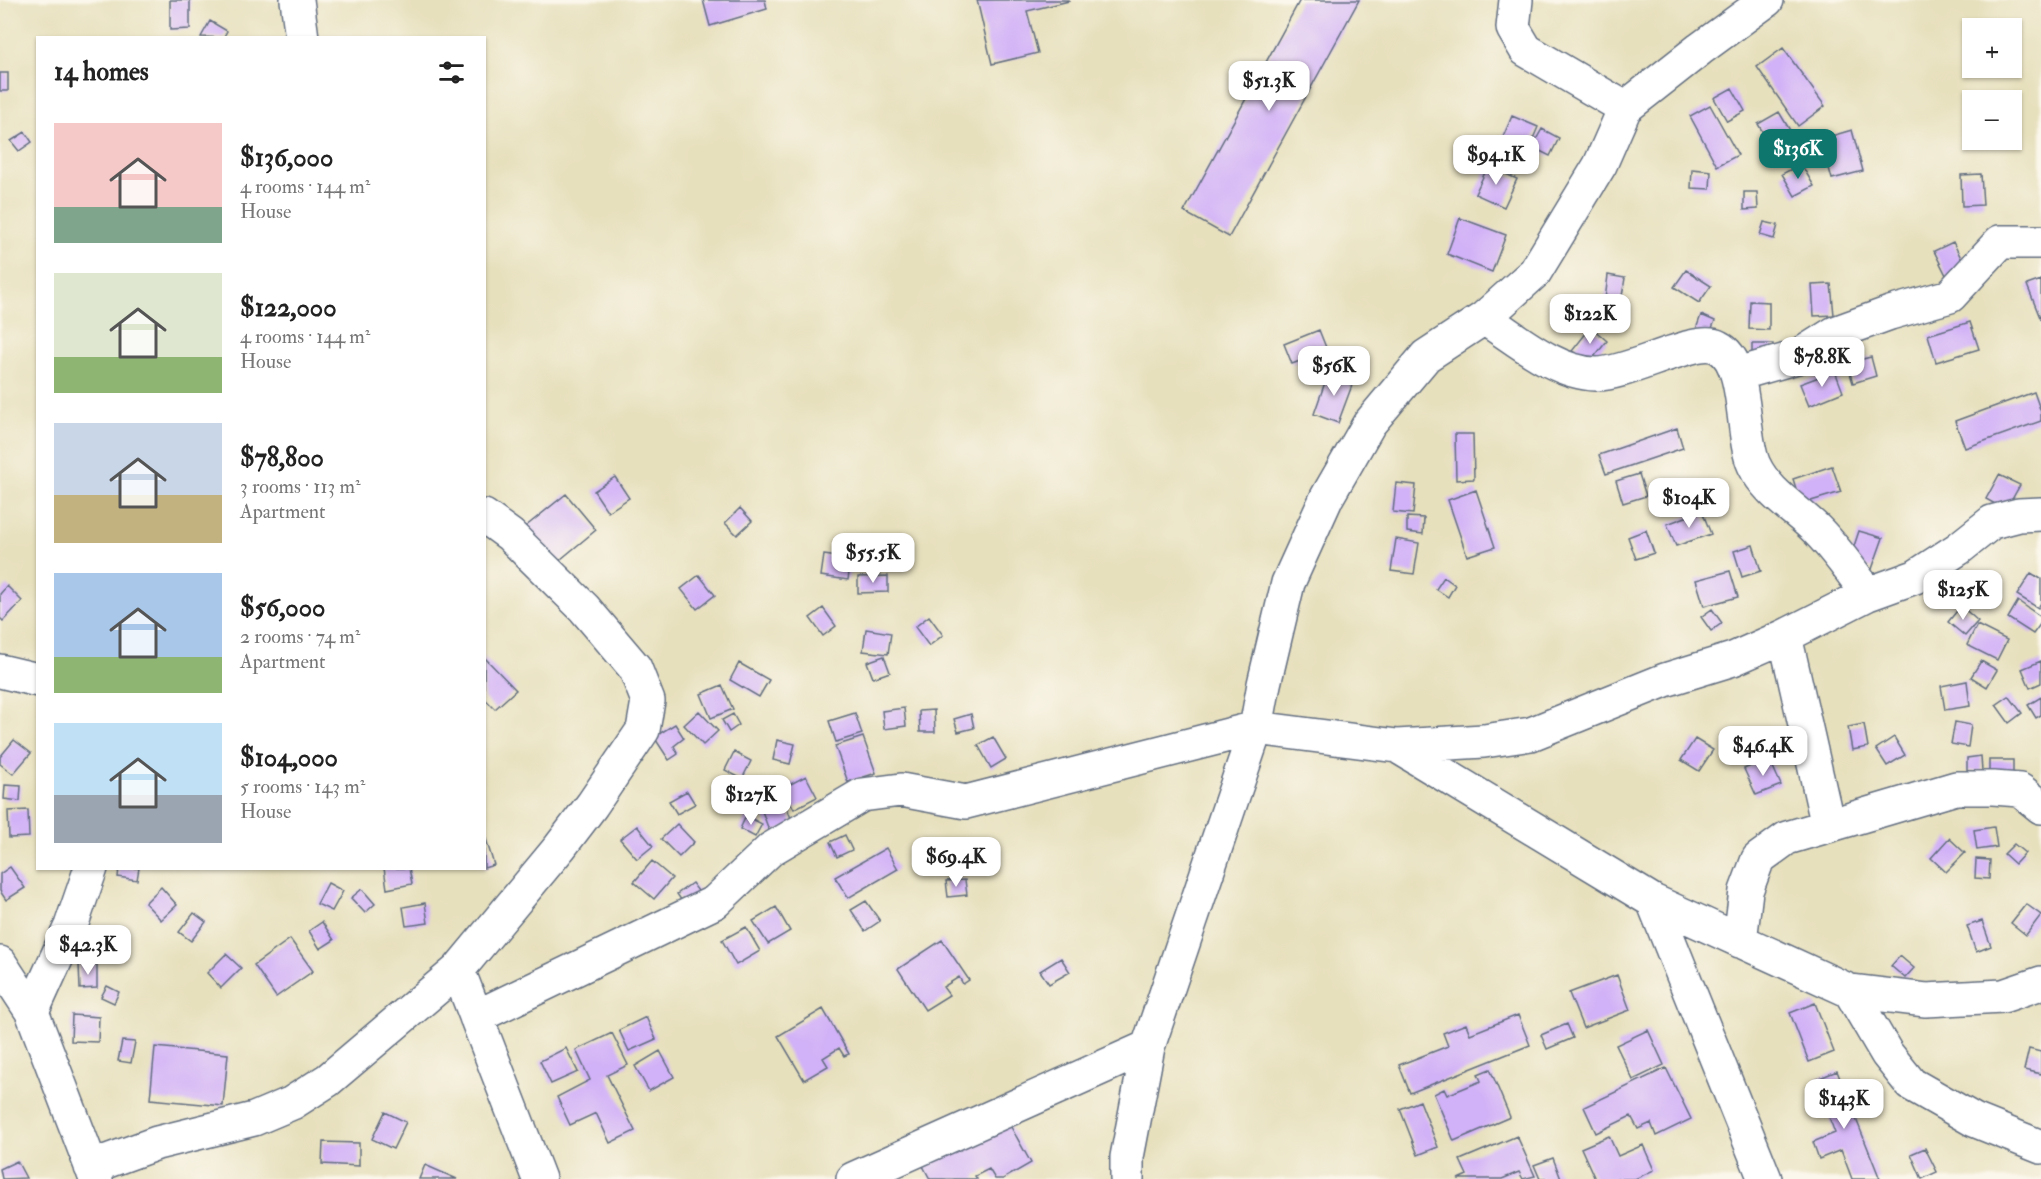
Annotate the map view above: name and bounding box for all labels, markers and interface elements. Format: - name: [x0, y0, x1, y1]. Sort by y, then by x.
- map controls: [1962, 18, 2022, 150]
- button: +: [1962, 18, 2022, 78]
- text: 14 homes: [54, 56, 149, 88]
- icon: filters: [435, 56, 468, 89]
- pin: $51.3K: [1220, 61, 1318, 112]
- text: $51.3K: [1243, 68, 1295, 93]
- button: −: [1962, 90, 2022, 150]
- pin: $136K: [1756, 129, 1840, 180]
- pin: $94.1K: [1447, 135, 1545, 186]
- text: $136K: [1773, 136, 1823, 161]
- text: $136,000: [240, 142, 333, 174]
- text: $94.1K: [1467, 142, 1525, 167]
- icon: home: [102, 147, 174, 219]
- text: 4 rooms · 144 m²: [240, 174, 370, 199]
- text: House: [240, 199, 291, 224]
- text: $122,000: [240, 292, 337, 324]
- pin: $122K: [1548, 294, 1632, 345]
- icon: home: [102, 297, 174, 369]
- text: $122K: [1564, 301, 1616, 326]
- text: 4 rooms · 144 m²: [240, 324, 370, 349]
- pin: $78.8K: [1773, 337, 1871, 388]
- text: $78.8K: [1793, 344, 1851, 369]
- pin: $56K: [1298, 346, 1370, 397]
- text: House: [240, 349, 291, 374]
- text: $56K: [1312, 353, 1356, 378]
- text: $78,800: [240, 442, 324, 474]
- icon: home: [102, 447, 174, 519]
- text: 3 rooms · 113 m²: [240, 474, 361, 499]
- pin: $104K: [1647, 478, 1731, 529]
- text: $104K: [1662, 485, 1716, 510]
- text: Apartment: [240, 499, 325, 524]
- pin: $55.5K: [824, 533, 922, 584]
- text: $55.5K: [846, 540, 900, 565]
- pin: $125K: [1921, 570, 2005, 621]
- text: $125K: [1937, 577, 1989, 602]
- text: $56,000: [240, 592, 325, 624]
- icon: home: [102, 597, 174, 669]
- text: 2 rooms · 74 m²: [240, 624, 361, 649]
- text: Apartment: [240, 649, 325, 674]
- pin: $46.4K: [1714, 726, 1812, 777]
- text: $46.4K: [1732, 733, 1794, 758]
- text: $104,000: [240, 742, 338, 774]
- icon: home: [102, 747, 174, 819]
- text: 5 rooms · 143 m²: [240, 774, 365, 799]
- pin: $127K: [709, 775, 793, 826]
- text: $127K: [725, 782, 777, 807]
- text: House: [240, 799, 291, 824]
- pin: $69.4K: [907, 837, 1005, 888]
- text: $69.4K: [926, 844, 986, 869]
- pin: $42.3K: [39, 925, 137, 976]
- text: $42.3K: [59, 932, 117, 957]
- pin: $143K: [1802, 1079, 1886, 1130]
- text: $143K: [1819, 1086, 1869, 1111]

